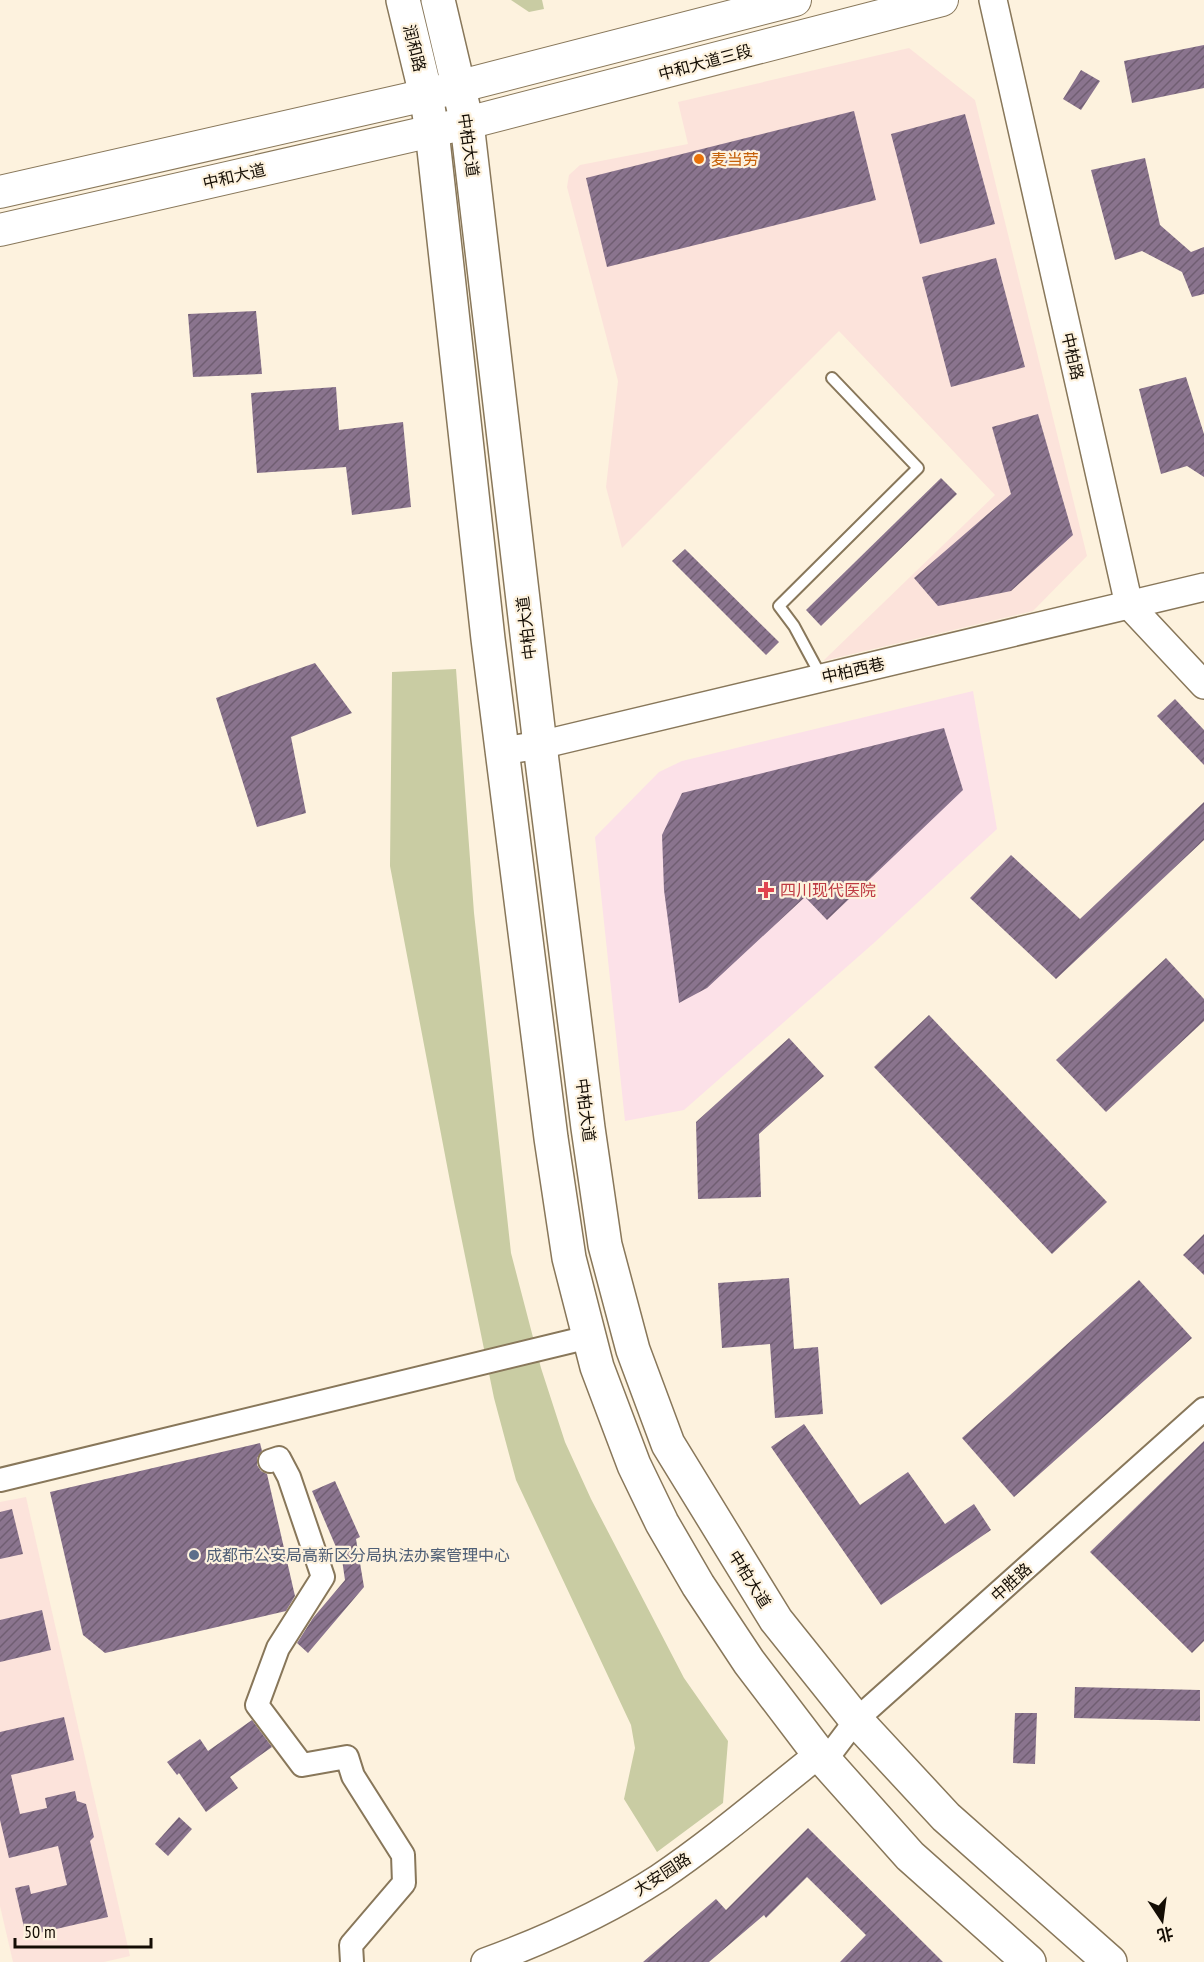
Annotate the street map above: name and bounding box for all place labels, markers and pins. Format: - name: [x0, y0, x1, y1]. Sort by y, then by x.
- place label: 麦当劳: [711, 149, 759, 169]
- marker: 麦当劳: [692, 152, 706, 166]
- place label: 四川现代医院: [780, 880, 876, 900]
- marker: 四川现代医院: [757, 881, 775, 899]
- place label: 成都市公安局高新区分局执法办案管理中心: [206, 1545, 510, 1565]
- marker: 成都市公安局高新区分局执法办案管理中心: [187, 1548, 201, 1562]

